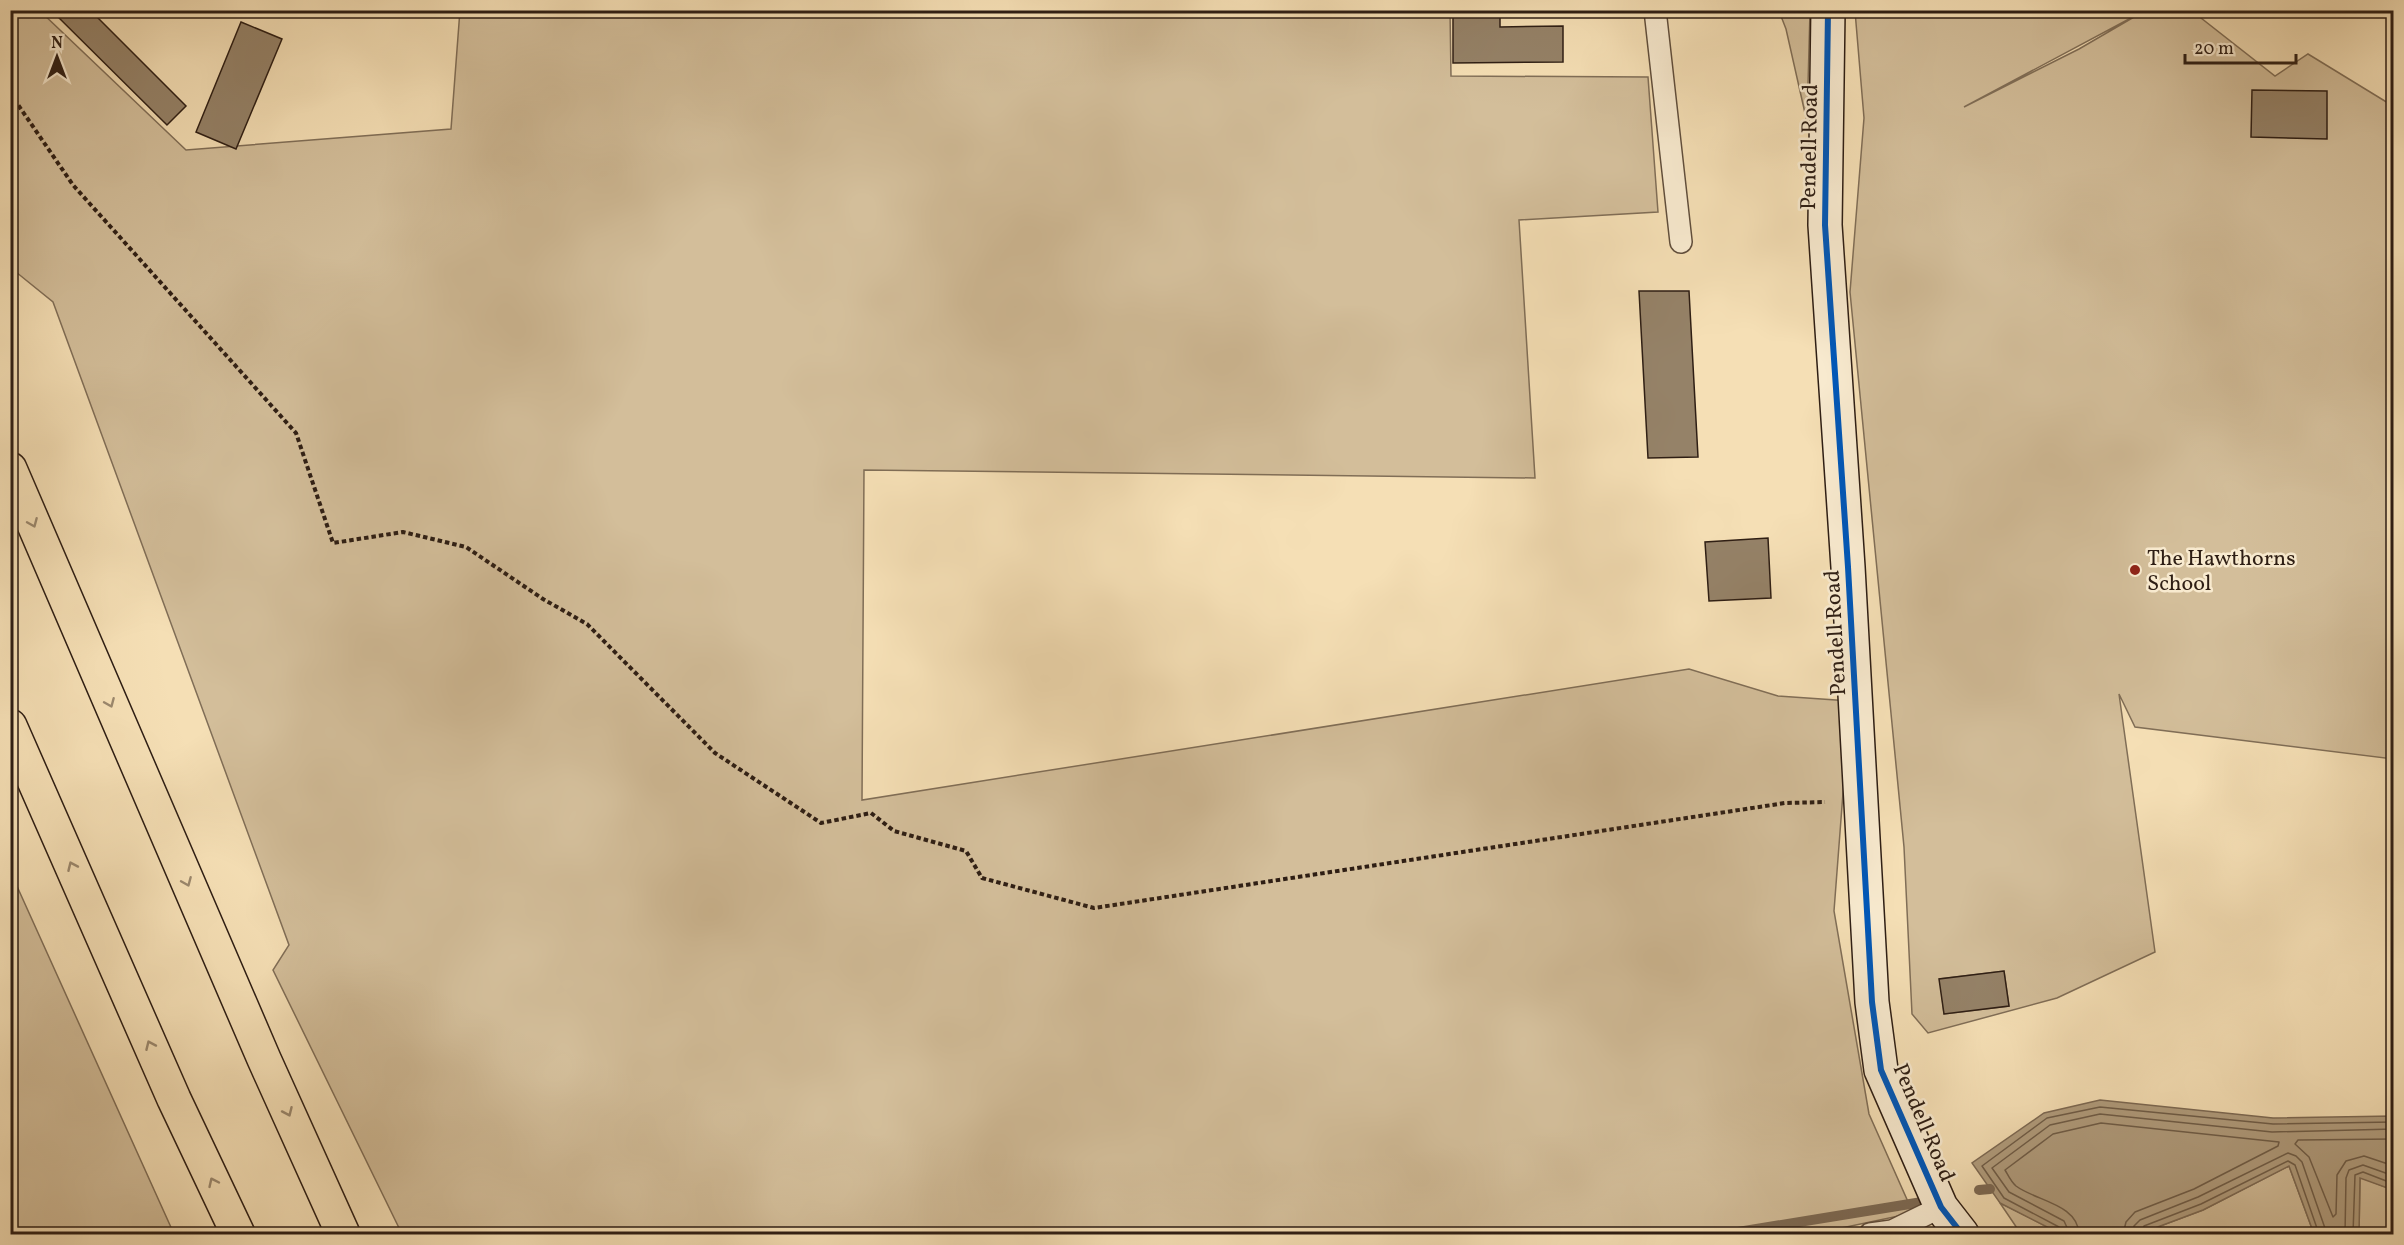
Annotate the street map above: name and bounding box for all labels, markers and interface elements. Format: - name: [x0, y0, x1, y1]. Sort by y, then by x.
- north arrow: [27, 27, 87, 87]
- scale bar: [2185, 27, 2296, 65]
- text: N: [51, 33, 63, 55]
- text: 20 m: [2194, 37, 2234, 62]
- street label: Pendell Road: [1794, 84, 1827, 210]
- one-way arrow: [26, 517, 38, 528]
- place label: The Hawthorns School: [2147, 544, 2296, 600]
- marker: The Hawthorns School: [2128, 563, 2142, 577]
- street label: Pendell Road: [1818, 569, 1855, 697]
- one-way arrow: [103, 696, 115, 707]
- one-way arrow: [67, 862, 79, 873]
- one-way arrow: [180, 875, 192, 886]
- one-way arrow: [145, 1040, 157, 1051]
- street label: Pendell Road: [1884, 1059, 1962, 1187]
- one-way arrow: [280, 1106, 292, 1117]
- one-way arrow: [208, 1177, 220, 1188]

